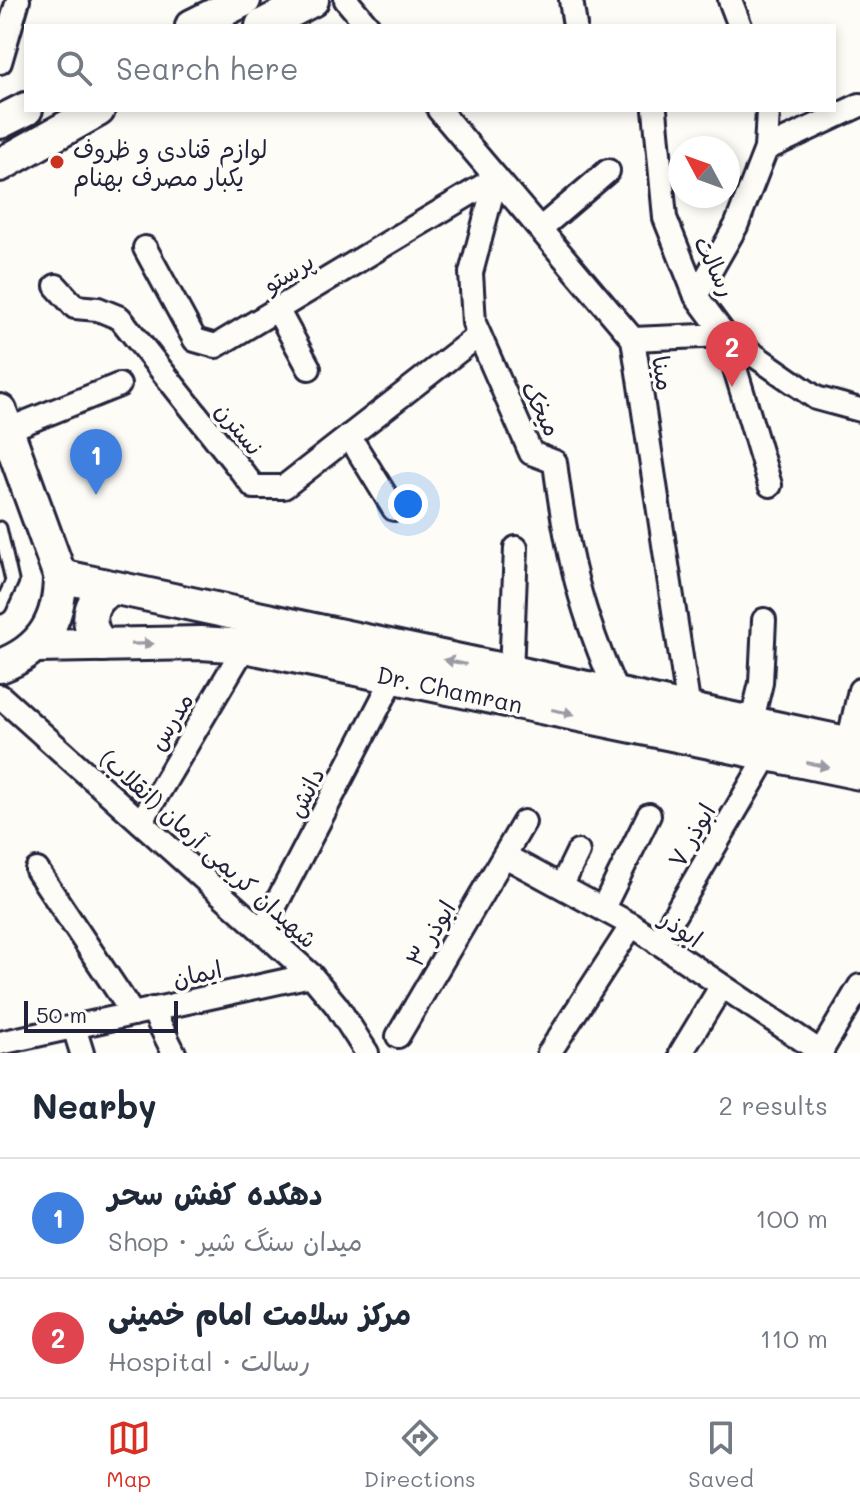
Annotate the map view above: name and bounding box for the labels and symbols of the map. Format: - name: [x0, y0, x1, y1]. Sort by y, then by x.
- place label: لوازم قنادی و ظروف یکبار مصرف بهنام: [73, 133, 267, 197]
- north arrow: [668, 136, 740, 208]
- marker: لوازم قنادی و ظروف یکبار مصرف بهنام: [48, 153, 66, 171]
- street label: رسالت: [688, 230, 744, 302]
- street label: پرستو: [256, 245, 320, 301]
- pin: 2: [706, 321, 758, 387]
- street label: مینا: [646, 353, 682, 393]
- street label: میخک: [515, 375, 569, 441]
- street label: نسترن: [209, 395, 271, 461]
- pin: 1: [70, 429, 122, 495]
- your location: [388, 484, 428, 524]
- one-way arrow: [130, 638, 155, 650]
- one-way arrow: [442, 655, 467, 668]
- street label: Dr. Chamran: [374, 658, 526, 720]
- street label: مدرس: [141, 686, 199, 756]
- one-way arrow: [551, 706, 576, 719]
- street label: شهیدان کریمی آرمان (انقلاب): [93, 742, 324, 955]
- one-way arrow: [805, 759, 830, 771]
- street label: دانش: [279, 762, 331, 822]
- street label: ابوذر ۷: [660, 797, 723, 873]
- street label: ابوذر ۳: [398, 894, 463, 972]
- street label: ابوذر: [653, 901, 709, 954]
- street label: ایمان: [169, 953, 225, 993]
- scale bar: [24, 997, 178, 1033]

